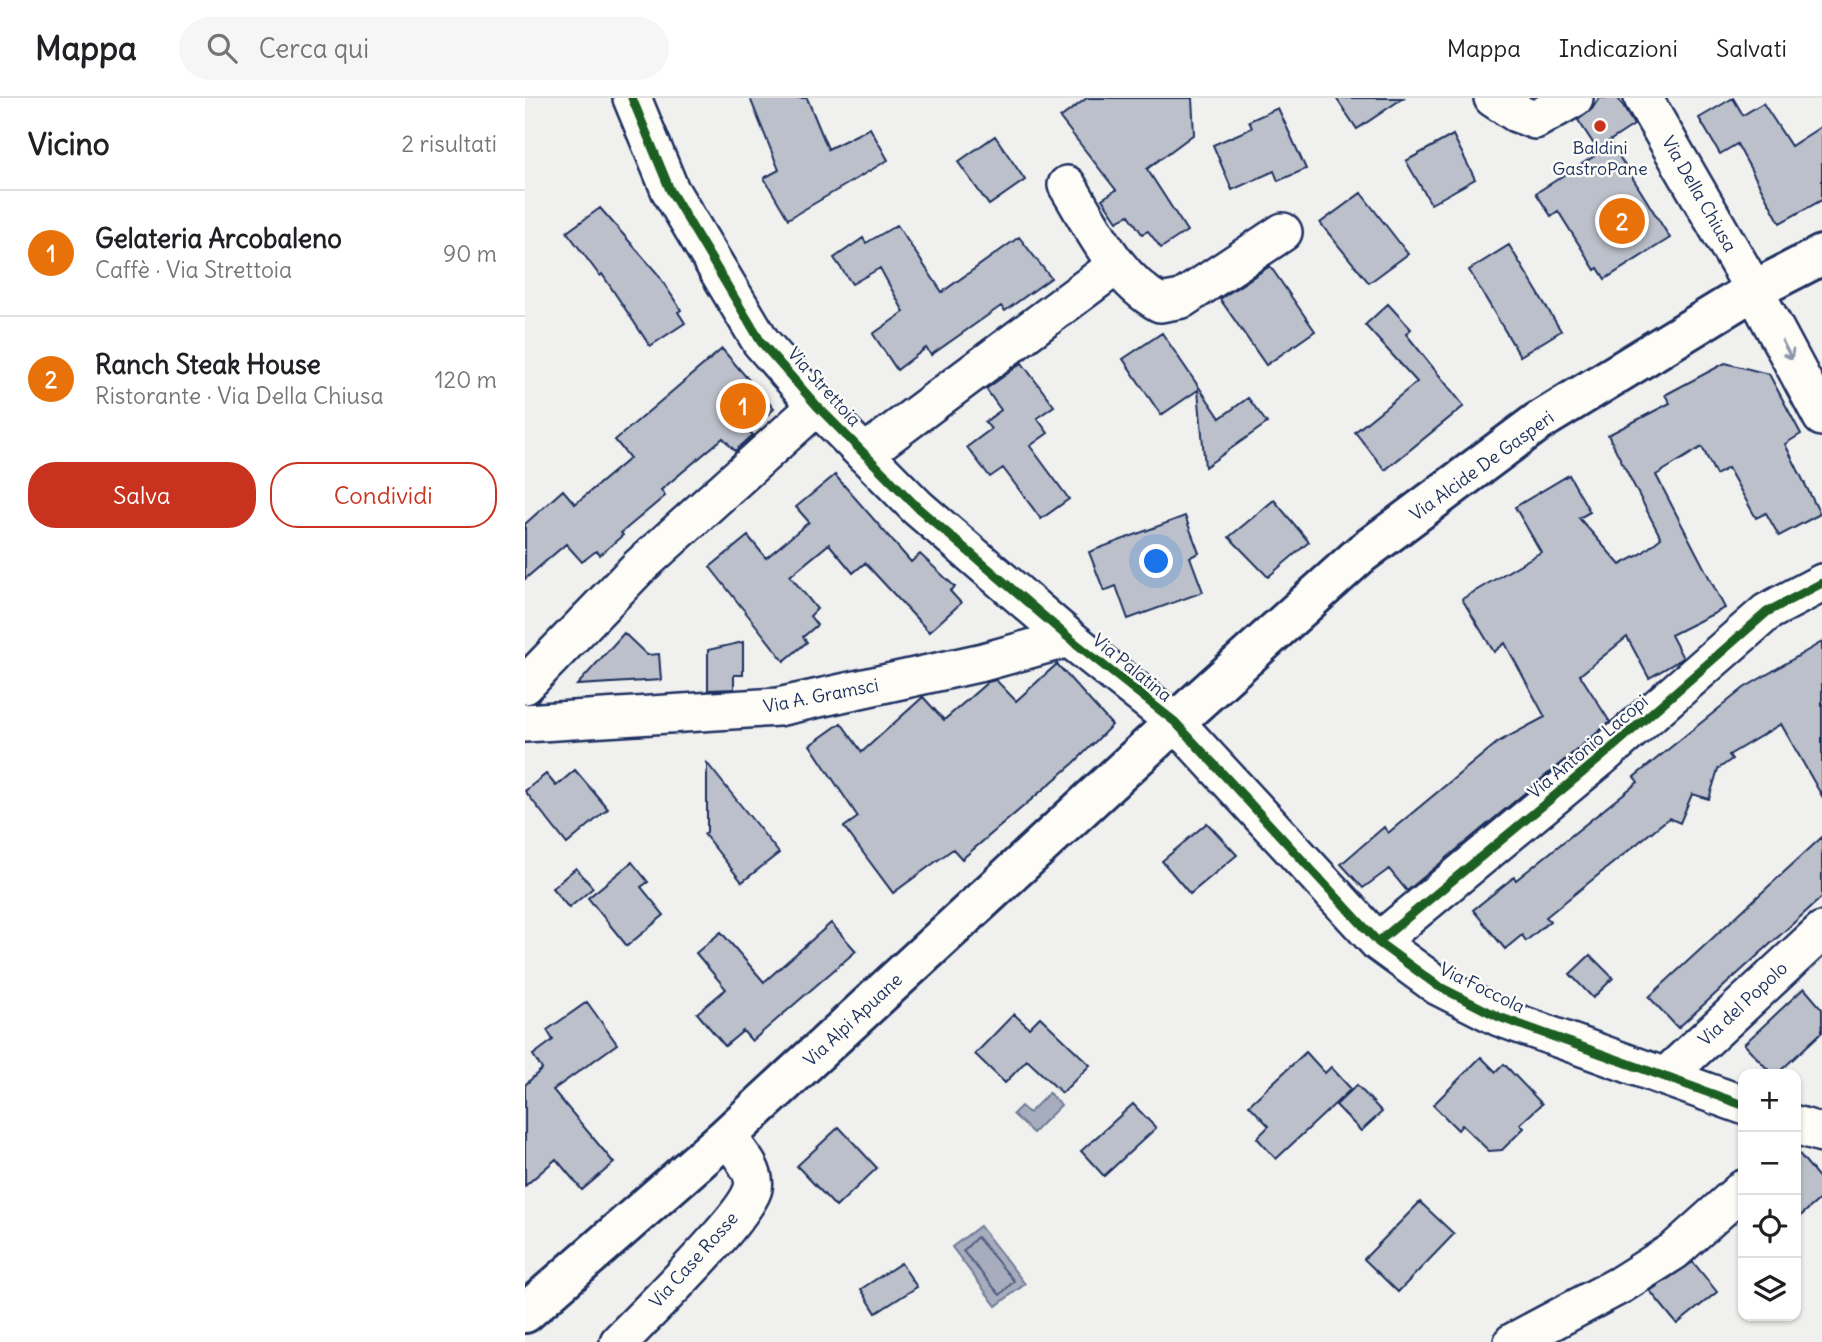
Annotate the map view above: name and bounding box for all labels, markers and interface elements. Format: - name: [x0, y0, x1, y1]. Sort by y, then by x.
- search box: [179, 17, 669, 80]
- text: Mappa: [35, 27, 137, 69]
- icon: search: [203, 29, 241, 67]
- text: Cerca qui: [259, 32, 369, 65]
- text: Mappa: [1447, 33, 1521, 63]
- text: Indicazioni: [1559, 33, 1678, 63]
- text: Salvati: [1716, 33, 1787, 63]
- marker: Baldini GastroPane: [1592, 118, 1608, 134]
- text: Vicino: [28, 125, 110, 163]
- text: 2 risultati: [402, 129, 497, 158]
- street label: Via Della Chiusa: [1657, 132, 1742, 256]
- place label: Baldini GastroPane: [1552, 136, 1648, 180]
- pin: 2: [1599, 195, 1645, 247]
- text: Gelateria Arcobaleno: [95, 222, 342, 255]
- text: 1: [46, 239, 56, 268]
- text: 90 m: [443, 239, 497, 268]
- text: Caffè · Via Strettoia: [95, 255, 292, 284]
- one-way arrow: [1780, 339, 1794, 360]
- street label: Via Strettoia: [783, 342, 866, 431]
- text: Ranch Steak House: [95, 348, 321, 381]
- text: 2: [45, 365, 57, 394]
- text: 120 m: [434, 365, 497, 394]
- pin: 1: [720, 380, 766, 432]
- text: Ristorante · Via Della Chiusa: [95, 381, 384, 410]
- street label: Via Alcide De Gasperi: [1405, 406, 1558, 526]
- button: Salva: [28, 462, 256, 528]
- button: Condividi: [270, 462, 497, 528]
- your location: [1139, 544, 1173, 578]
- street label: Via Palatina: [1088, 629, 1177, 707]
- street label: Via A. Gramsci: [761, 673, 881, 718]
- street label: Via Antonio Lacopi: [1523, 690, 1653, 804]
- street label: Via Foccola: [1436, 957, 1529, 1018]
- street label: Via del Popolo: [1693, 957, 1792, 1051]
- street label: Via Alpi Apuane: [798, 968, 907, 1071]
- map controls: [1738, 1069, 1801, 1321]
- button: +: [1738, 1069, 1801, 1132]
- button: −: [1738, 1132, 1801, 1195]
- button: locate: [1738, 1195, 1801, 1258]
- street label: Via Case Rosse: [644, 1207, 743, 1313]
- button: layers: [1738, 1258, 1801, 1321]

